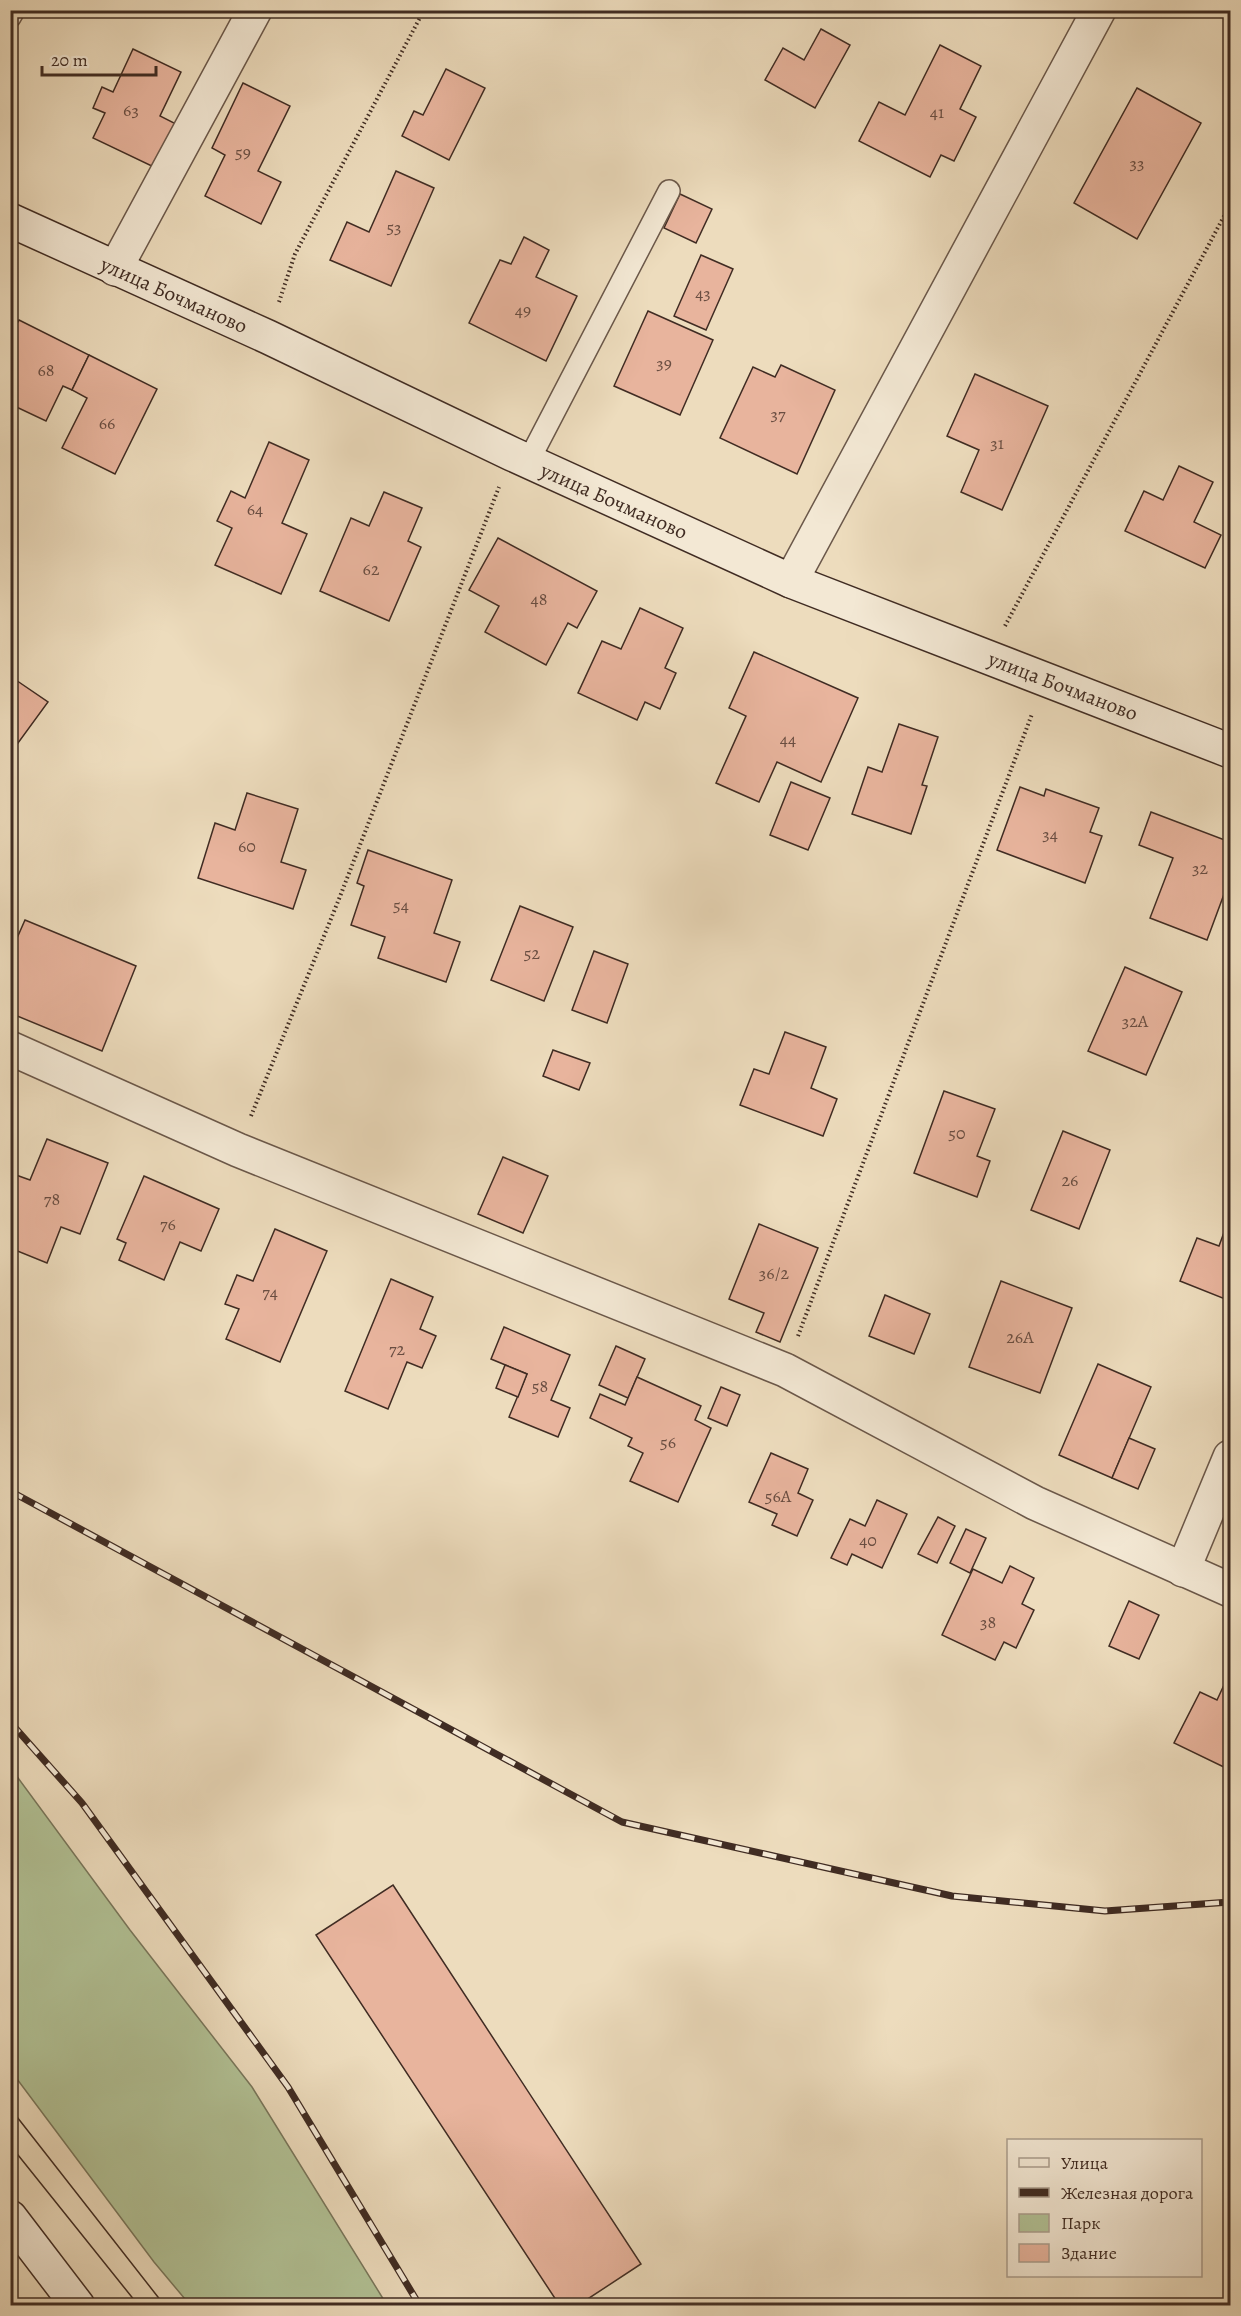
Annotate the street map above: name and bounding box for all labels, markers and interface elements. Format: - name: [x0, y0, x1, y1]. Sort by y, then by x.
- scale bar: [42, 39, 156, 77]
- text: 20 m: [51, 48, 88, 72]
- house number: 63: [123, 98, 139, 122]
- house number: 41: [930, 100, 944, 124]
- house number: 59: [235, 140, 251, 164]
- house number: 33: [1130, 151, 1144, 175]
- house number: 53: [386, 215, 402, 239]
- street label: улица Бочманово: [95, 250, 252, 340]
- house number: 43: [695, 281, 711, 305]
- house number: 49: [515, 298, 531, 322]
- house number: 39: [656, 351, 672, 375]
- house number: 68: [37, 358, 55, 382]
- house number: 37: [770, 402, 786, 426]
- house number: 66: [99, 411, 115, 435]
- house number: 31: [990, 431, 1004, 455]
- street label: улица Бочманово: [535, 456, 692, 546]
- house number: 64: [247, 497, 263, 521]
- house number: 62: [363, 557, 380, 581]
- house number: 48: [531, 587, 547, 611]
- street label: улица Бочманово: [983, 644, 1142, 727]
- house number: 44: [780, 727, 796, 751]
- house number: 34: [1042, 822, 1058, 846]
- house number: 60: [238, 834, 256, 858]
- house number: 32: [1192, 856, 1208, 880]
- house number: 54: [393, 893, 409, 917]
- house number: 52: [524, 941, 541, 965]
- house number: 32А: [1122, 1009, 1149, 1033]
- house number: 50: [948, 1121, 966, 1145]
- house number: 26: [1062, 1168, 1078, 1192]
- house number: 78: [44, 1187, 60, 1211]
- house number: 76: [160, 1212, 176, 1236]
- house number: 36/2: [759, 1261, 790, 1285]
- house number: 74: [262, 1280, 278, 1304]
- house number: 26А: [1006, 1325, 1034, 1349]
- house number: 72: [389, 1337, 405, 1361]
- house number: 58: [532, 1374, 548, 1398]
- house number: 56: [660, 1430, 676, 1454]
- house number: 56А: [765, 1484, 792, 1508]
- house number: 40: [859, 1528, 877, 1552]
- house number: 38: [980, 1610, 996, 1634]
- legend: [1007, 2139, 1202, 2277]
- text: Улица: [1061, 2151, 1109, 2175]
- text: Железная дорога: [1061, 2181, 1194, 2205]
- text: Парк: [1061, 2211, 1101, 2235]
- text: Здание: [1061, 2241, 1117, 2265]

